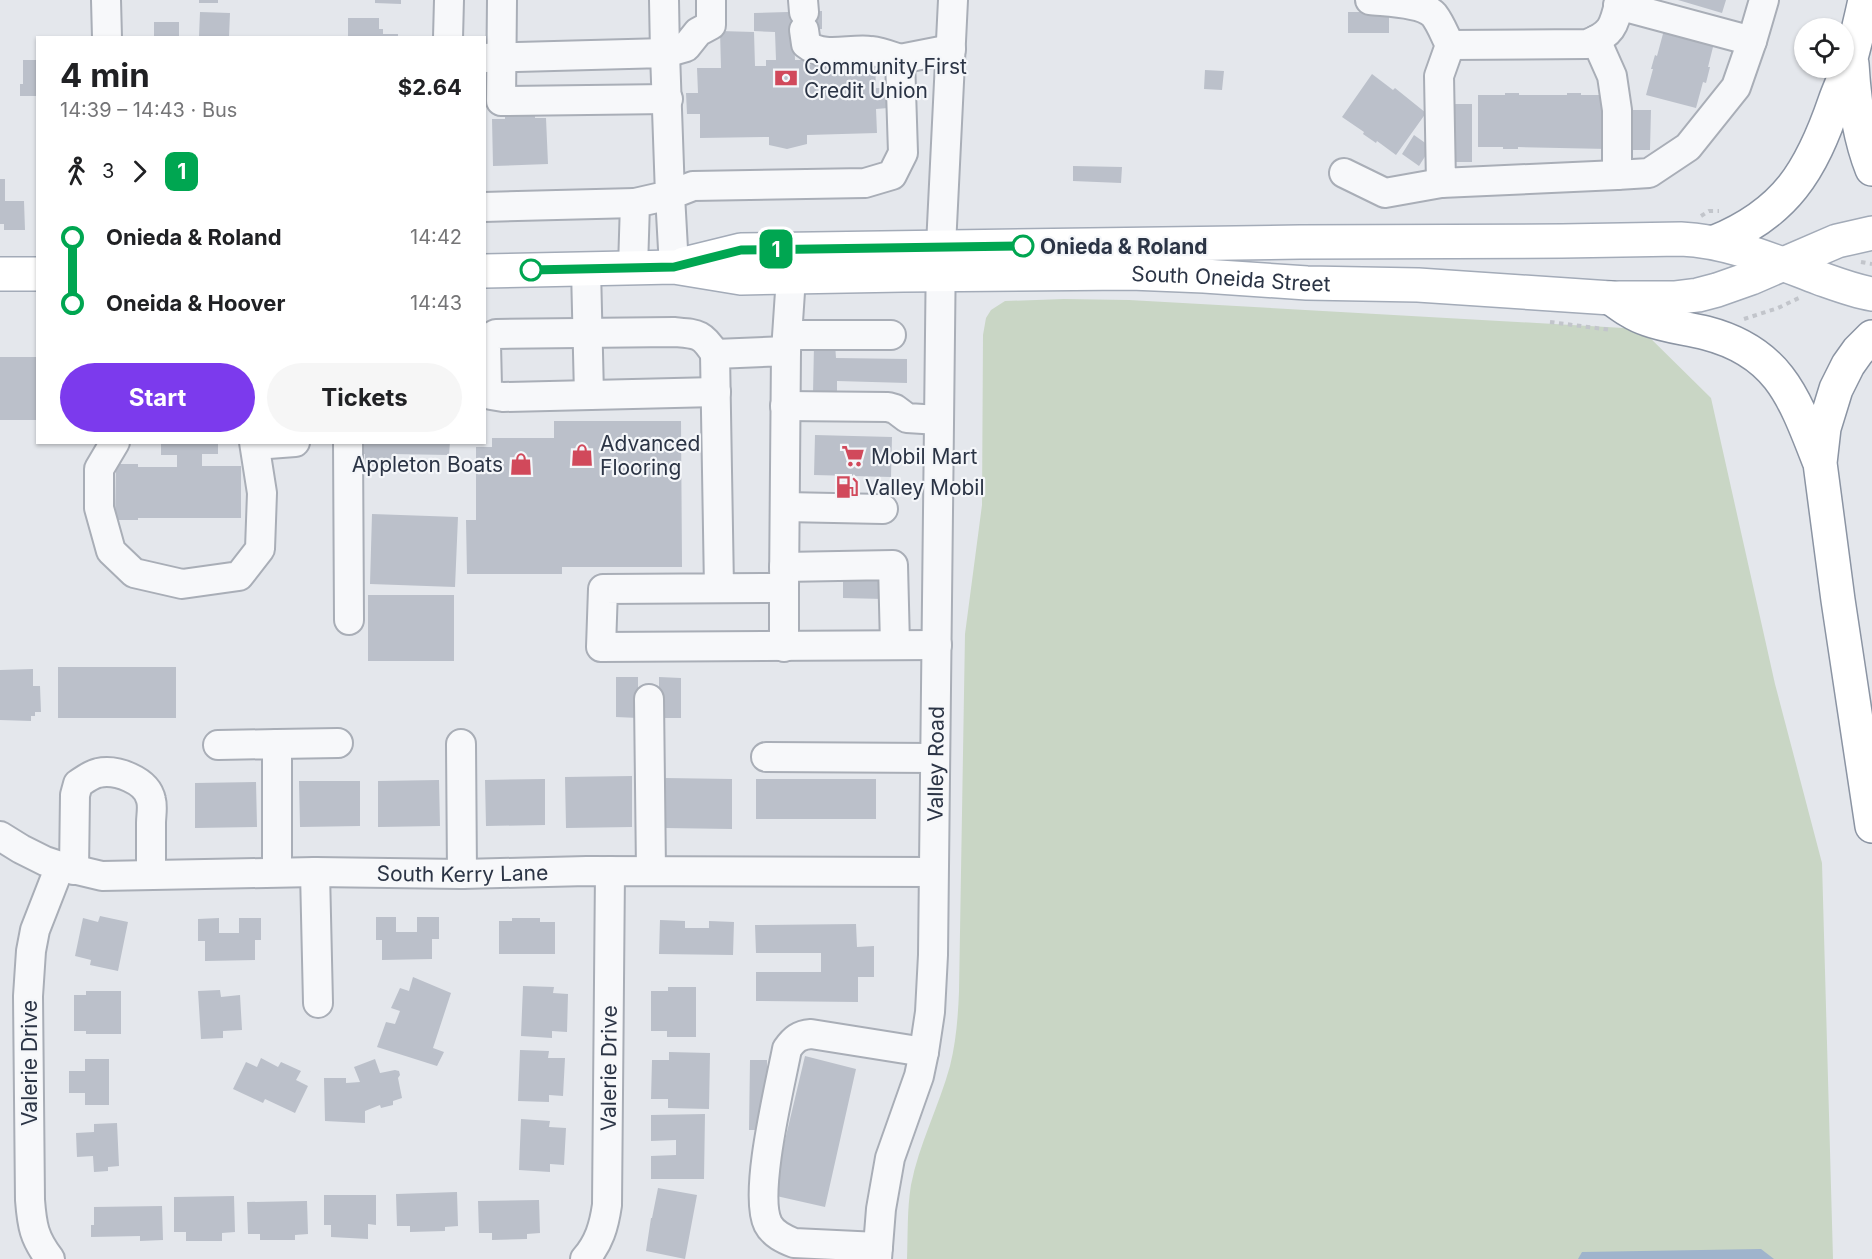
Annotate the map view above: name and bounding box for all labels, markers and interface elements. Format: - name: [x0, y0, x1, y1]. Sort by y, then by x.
- map controls: [1794, 18, 1854, 78]
- button: locate: [1794, 18, 1854, 78]
- place label: Community First Credit Union: [804, 54, 967, 103]
- text: 4 min: [60, 55, 150, 95]
- bank icon: Community First Credit Union: [773, 65, 799, 91]
- text: $2.64: [398, 74, 462, 100]
- text: 14:39 – 14:43 · Bus: [60, 98, 237, 122]
- icon: walk: [60, 155, 93, 188]
- icon: forward: [123, 155, 156, 188]
- text: 3: [102, 159, 114, 183]
- text: 1: [177, 159, 186, 184]
- text: Onieda & Roland: [106, 224, 282, 250]
- text: 14:42: [410, 225, 462, 249]
- line badge: 1: [756, 230, 796, 268]
- place label: Onieda & Roland: [1040, 234, 1208, 259]
- marker: Onieda & Roland: [1012, 235, 1034, 257]
- text: 1: [771, 237, 781, 262]
- unlabelled marker: [520, 259, 542, 281]
- street label: South Oneida Street: [1131, 261, 1331, 296]
- text: Oneida & Hoover: [106, 290, 285, 316]
- text: 14:43: [410, 291, 462, 315]
- button: Start: [60, 363, 255, 432]
- button: Tickets: [267, 363, 462, 432]
- place label: Advanced Flooring: [600, 431, 700, 480]
- shop icon: Advanced Flooring: [569, 442, 595, 468]
- supermarket icon: Mobil Mart: [840, 443, 866, 469]
- place label: Mobil Mart: [871, 444, 977, 469]
- shop icon: Appleton Boats: [508, 451, 534, 477]
- place label: Appleton Boats: [352, 452, 503, 477]
- fuel station icon: Valley Mobil: [834, 474, 860, 500]
- place label: Valley Mobil: [865, 475, 985, 500]
- street label: Valley Road: [922, 706, 948, 822]
- street label: South Kerry Lane: [376, 859, 549, 887]
- street label: Valerie Drive: [17, 1000, 42, 1126]
- street label: Valerie Drive: [595, 1005, 621, 1131]

